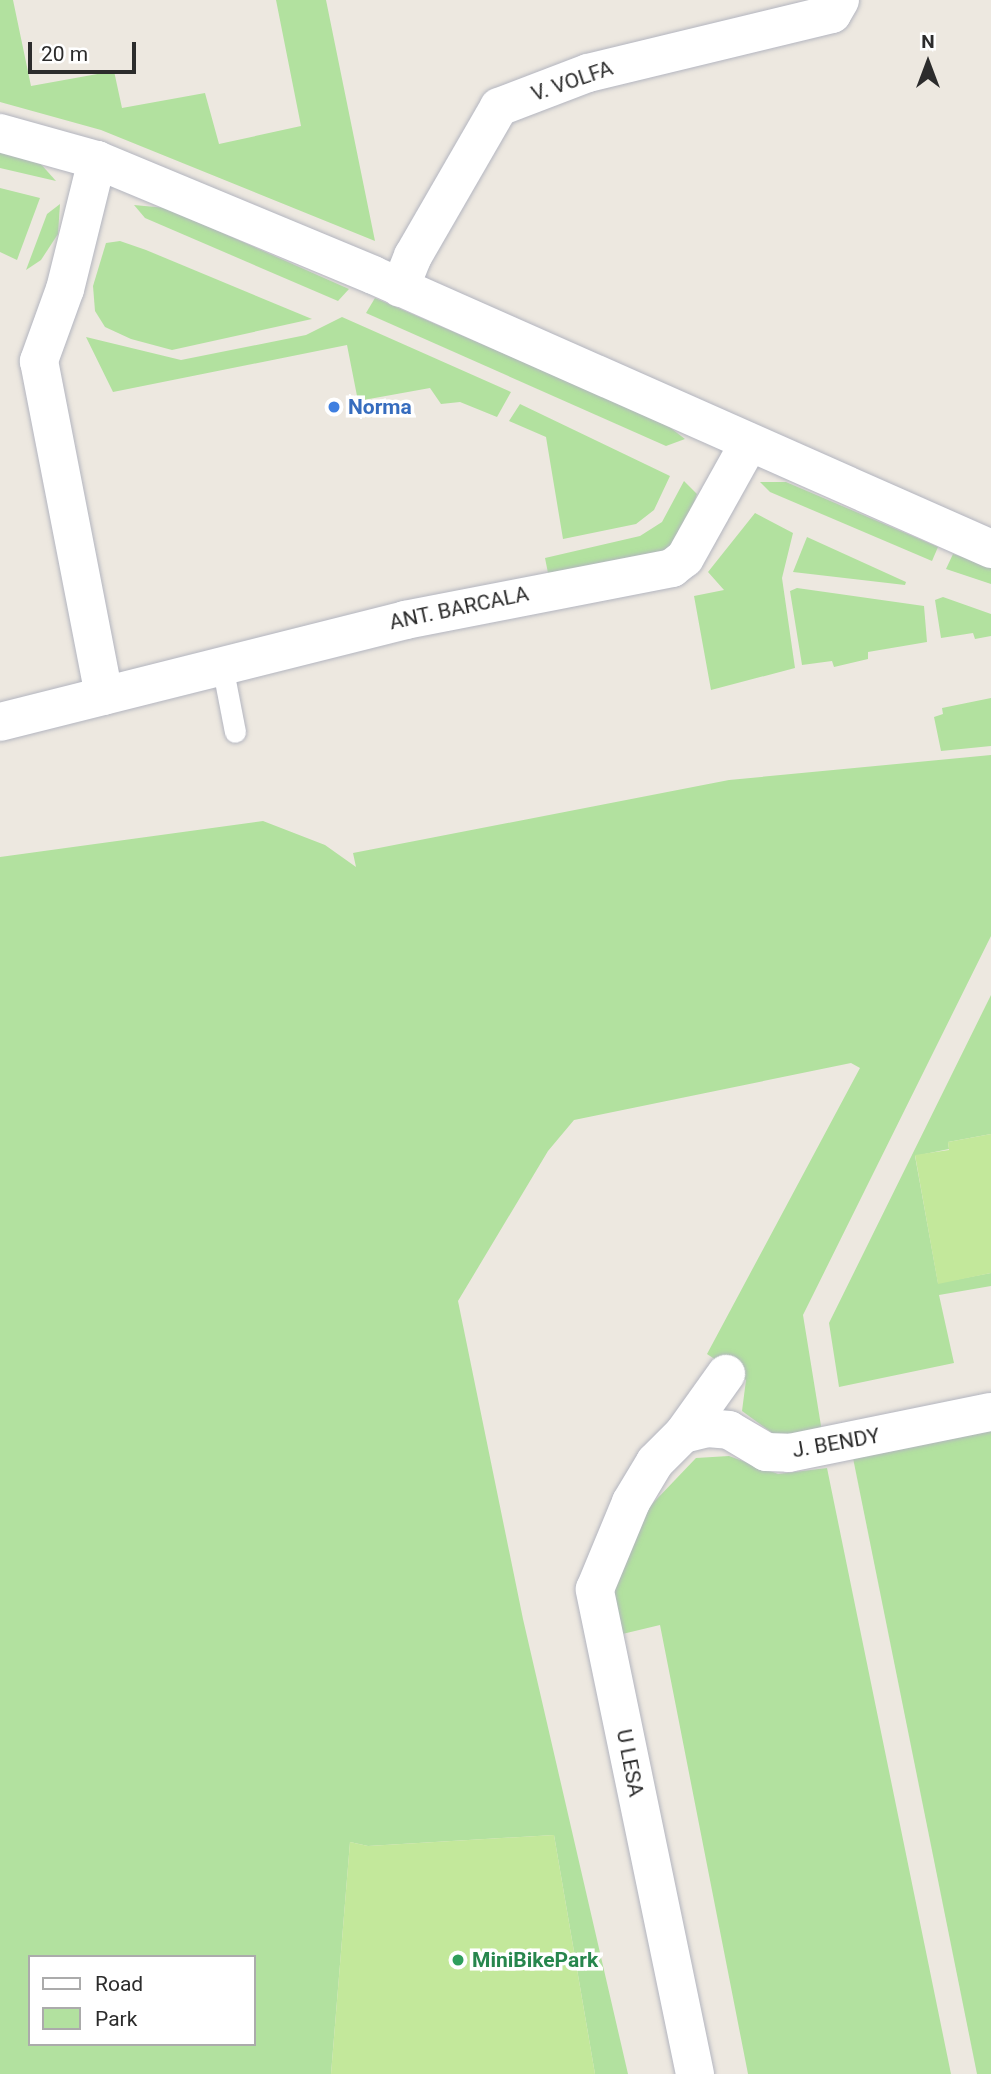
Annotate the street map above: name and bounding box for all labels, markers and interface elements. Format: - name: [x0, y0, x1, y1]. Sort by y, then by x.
- scale bar: [32, 28, 140, 72]
- north arrow: [893, 28, 963, 98]
- text: N: [921, 30, 935, 53]
- text: 20 m: [41, 42, 88, 66]
- street label: V. VOLFA: [528, 55, 616, 107]
- place label: Norma: [348, 394, 412, 420]
- marker: Norma: [326, 399, 342, 415]
- street label: ANT. BARCALA: [387, 581, 531, 635]
- street label: J. BENDY: [790, 1423, 882, 1463]
- street label: U LESA: [611, 1727, 649, 1799]
- place label: MiniBikePark: [472, 1947, 598, 1973]
- marker: MiniBikePark: [450, 1952, 466, 1968]
- legend: [28, 1955, 256, 2046]
- text: Road: [95, 1972, 143, 1996]
- text: Park: [95, 2007, 137, 2031]

